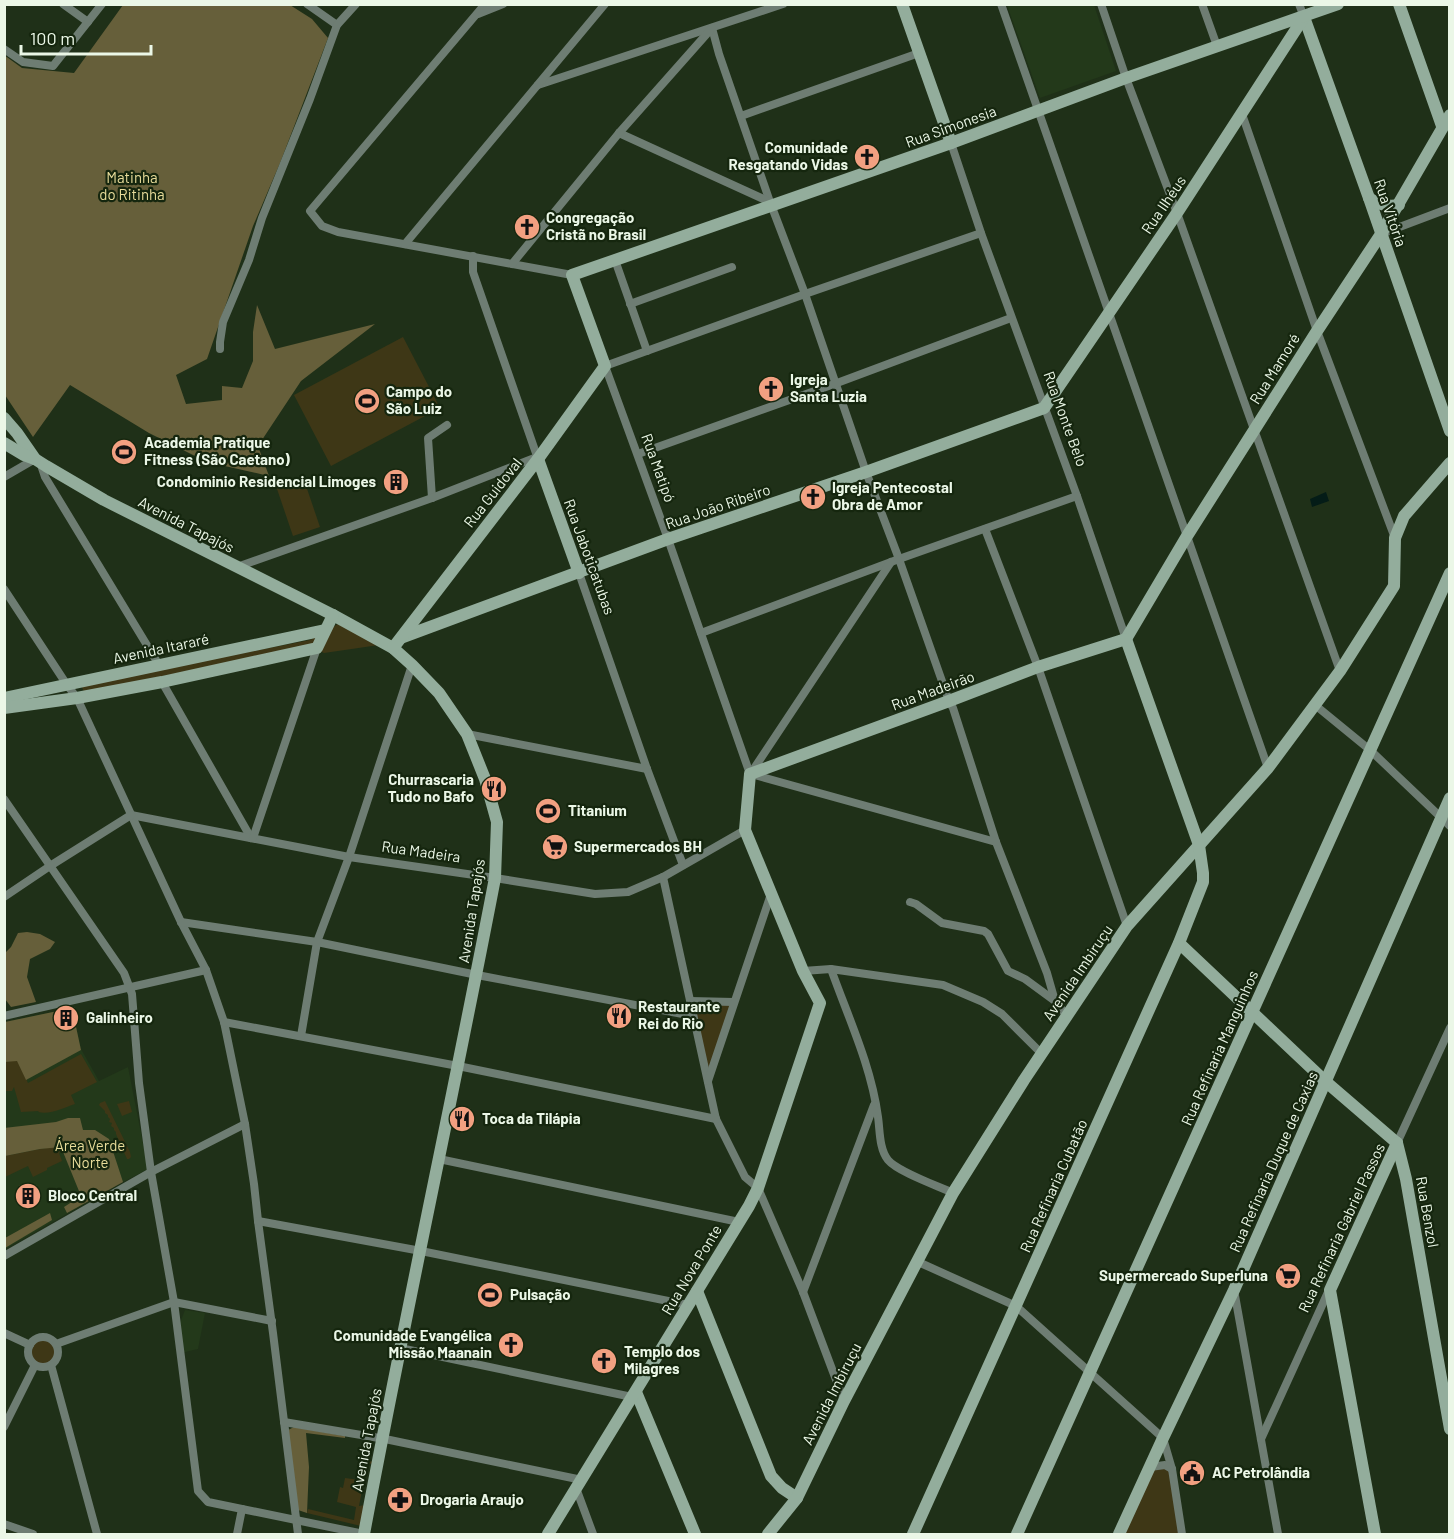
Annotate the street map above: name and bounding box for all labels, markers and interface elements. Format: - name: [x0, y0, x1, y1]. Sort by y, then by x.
- scale bar: [21, 18, 152, 56]
- text: 100 m: [30, 27, 75, 49]
- street label: Rua Simonesia: [903, 101, 999, 151]
- place label: Comunidade Resgatando Vidas: [728, 138, 848, 173]
- church icon: Comunidade Resgatando Vidas: [852, 142, 882, 172]
- park label: Matinha do Ritinha: [99, 168, 165, 203]
- street label: Rua Ilhéus: [1137, 172, 1189, 237]
- street label: Rua Vitória: [1371, 176, 1411, 249]
- place label: Congregação Cristã no Brasil: [546, 208, 646, 243]
- church icon: Congregação Cristã no Brasil: [512, 212, 542, 242]
- street label: Rua Mamoré: [1245, 330, 1303, 407]
- street label: Rua Monte Belo: [1040, 369, 1092, 469]
- place label: Igreja Santa Luzia: [790, 370, 867, 405]
- church icon: Igreja Santa Luzia: [756, 374, 786, 404]
- place label: Campo do São Luiz: [386, 382, 452, 417]
- sports icon: Campo do São Luiz: [352, 386, 382, 416]
- street label: Rua Matipó: [638, 431, 680, 504]
- place label: Academia Pratique Fitness (São Caetano): [144, 433, 291, 468]
- sports icon: Academia Pratique Fitness (São Caetano): [109, 437, 139, 467]
- street label: Rua Guidoval: [460, 454, 525, 531]
- building icon: Condominio Residencial Limoges: [381, 467, 411, 497]
- place label: Condominio Residencial Limoges: [157, 472, 376, 490]
- place label: Igreja Pentecostal Obra de Amor: [832, 478, 953, 513]
- street label: Rua João Ribeiro: [663, 480, 773, 532]
- church icon: Igreja Pentecostal Obra de Amor: [798, 482, 828, 512]
- street label: Avenida Tapajós: [136, 492, 237, 556]
- street label: Rua Jaboticatubas: [561, 496, 619, 617]
- street label: Avenida Itararé: [111, 629, 211, 667]
- street label: Rua Madeirão: [888, 667, 977, 713]
- place label: Churrascaria Tudo no Bafo: [388, 770, 474, 805]
- restaurant icon: Churrascaria Tudo no Bafo: [479, 774, 509, 804]
- sports icon: Titanium: [533, 796, 563, 826]
- place label: Titanium: [568, 801, 627, 819]
- supermarket icon: Supermercados BH: [540, 832, 570, 862]
- street label: Rua Madeira: [381, 837, 462, 865]
- place label: Supermercados BH: [574, 837, 702, 855]
- street label: Avenida Tapajós: [454, 857, 488, 964]
- street label: Avenida Imbiruçu: [1038, 921, 1116, 1024]
- street label: Rua Refinaria Manguinhos: [1177, 967, 1261, 1128]
- place label: Restaurante Rei do Rio: [638, 997, 720, 1032]
- restaurant icon: Restaurante Rei do Rio: [604, 1001, 634, 1031]
- building icon: Galinheiro: [51, 1003, 81, 1033]
- place label: Galinheiro: [86, 1008, 153, 1026]
- street label: Rua Refinaria Duque de Caxias: [1225, 1068, 1321, 1255]
- restaurant icon: Toca da Tilápia: [447, 1104, 477, 1134]
- place label: Toca da Tilápia: [482, 1109, 581, 1127]
- street label: Rua Refinaria Cubatão: [1016, 1116, 1091, 1255]
- park label: Área Verde Norte: [55, 1136, 125, 1171]
- street label: Rua Refinaria Gabriel Passos: [1294, 1140, 1388, 1315]
- street label: Rua Benzol: [1413, 1175, 1443, 1249]
- building icon: Bloco Central: [13, 1181, 43, 1211]
- place label: Bloco Central: [48, 1186, 137, 1204]
- street label: Rua Nova Ponte: [657, 1221, 725, 1318]
- supermarket icon: Supermercado Superluna: [1273, 1261, 1303, 1291]
- place label: Supermercado Superluna: [1099, 1266, 1268, 1284]
- sports icon: Pulsação: [475, 1280, 505, 1310]
- place label: Pulsação: [510, 1285, 571, 1303]
- place label: Comunidade Evangélica Missão Maanain: [333, 1326, 492, 1361]
- church icon: Comunidade Evangélica Missão Maanain: [496, 1330, 526, 1360]
- street label: Avenida Imbiruçu: [798, 1340, 865, 1448]
- place label: Templo dos Milagres: [624, 1342, 701, 1377]
- church icon: Templo dos Milagres: [589, 1346, 619, 1376]
- street label: Avenida Tapajós: [347, 1386, 385, 1493]
- public building icon: AC Petrolândia: [1177, 1458, 1207, 1488]
- place label: AC Petrolândia: [1212, 1463, 1310, 1481]
- pharmacy icon: Drogaria Araujo: [385, 1485, 415, 1515]
- place label: Drogaria Araujo: [420, 1490, 524, 1508]

